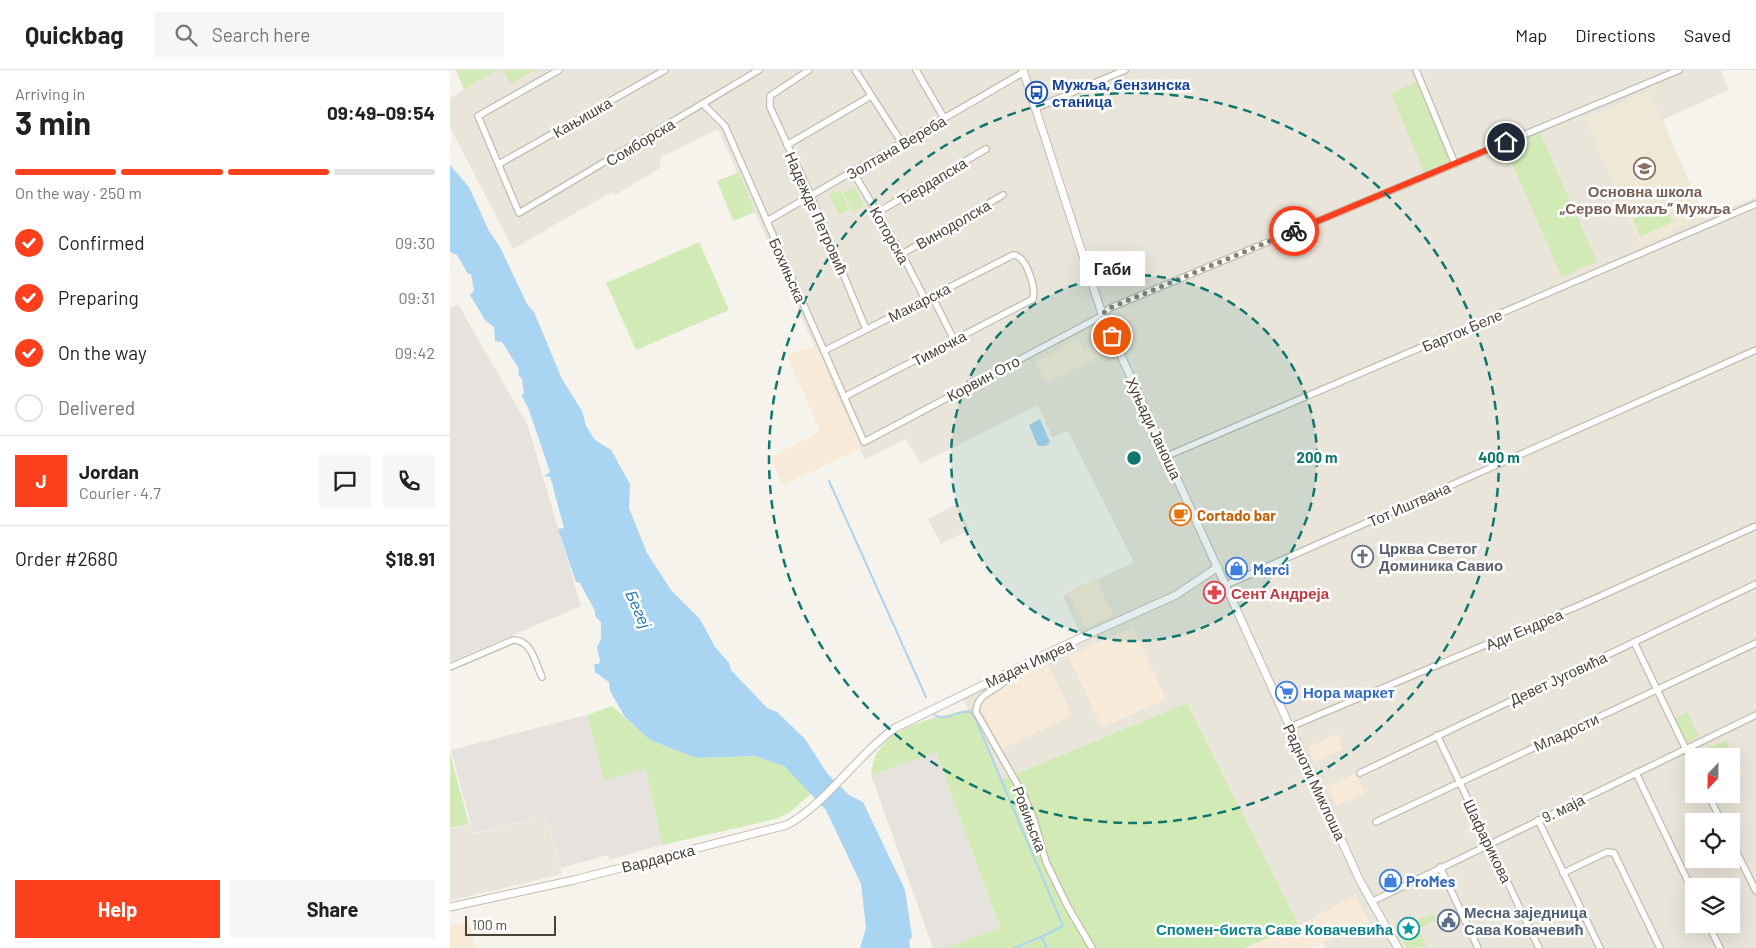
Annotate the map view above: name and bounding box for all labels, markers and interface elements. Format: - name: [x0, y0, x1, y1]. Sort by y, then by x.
- search box: [154, 12, 504, 57]
- text: Quickbag: [25, 20, 124, 49]
- icon: search: [172, 21, 200, 49]
- text: Search here: [212, 23, 310, 46]
- text: Map: [1515, 24, 1547, 46]
- text: Directions: [1575, 24, 1656, 46]
- text: Saved: [1684, 24, 1731, 46]
- place label: Мужља, бензинска станица: [1052, 75, 1191, 110]
- bus stop icon: Мужља, бензинска станица: [1024, 81, 1048, 105]
- text: Arriving in: [15, 84, 85, 103]
- street label: Кањишка: [549, 93, 615, 141]
- text: 09:49–09:54: [327, 101, 435, 124]
- text: 3 min: [15, 103, 91, 141]
- street label: Золтана Вереба: [843, 111, 950, 183]
- street label: Сомборска: [602, 114, 678, 170]
- pin: [1485, 121, 1527, 163]
- icon: home: [1492, 128, 1520, 156]
- street label: Надежде Петровић: [782, 149, 852, 277]
- street label: Ђердапска: [894, 153, 970, 209]
- school or university icon: Основна школа „Серво Михаљ” Мужља: [1633, 156, 1657, 180]
- place label: Основна школа „Серво Михаљ” Мужља: [1559, 182, 1731, 217]
- text: On the way · 250 m: [15, 183, 142, 202]
- street label: Винодолска: [913, 195, 994, 253]
- street label: Которска: [866, 203, 914, 267]
- courier: [1269, 206, 1319, 256]
- icon: bike: [1280, 217, 1308, 245]
- icon: check: [15, 229, 43, 257]
- text: Confirmed: [58, 231, 145, 254]
- text: 09:30: [395, 233, 435, 252]
- street label: Бохињска: [766, 235, 810, 306]
- callout: Габи: [1080, 251, 1144, 286]
- text: Габи: [1094, 259, 1131, 278]
- street label: Макарска: [885, 278, 954, 325]
- icon: check: [15, 284, 43, 312]
- text: Preparing: [58, 286, 139, 309]
- text: 09:31: [398, 288, 435, 307]
- street label: Барток Беле: [1419, 305, 1505, 355]
- pin: [1091, 315, 1133, 357]
- icon: bag: [1098, 322, 1126, 350]
- street label: Тимочка: [909, 326, 970, 370]
- icon: check: [15, 339, 43, 367]
- text: On the way: [58, 341, 147, 364]
- text: 09:42: [395, 343, 435, 362]
- street label: Корвин Ото: [944, 351, 1022, 405]
- street label: Хуњади Јаноша: [1122, 374, 1186, 483]
- text: Delivered: [58, 396, 135, 419]
- text: 200 m: [1296, 448, 1338, 466]
- text: 400 m: [1478, 448, 1520, 466]
- centre of rings: [1125, 449, 1143, 467]
- button: chat: [319, 455, 371, 507]
- button: phone: [383, 455, 435, 507]
- text: Jordan: [79, 460, 139, 483]
- text: J: [35, 469, 47, 492]
- street label: Тот Иштвана: [1365, 478, 1454, 530]
- text: Courier · 4.7: [79, 483, 161, 502]
- cafe icon: Cortado bar: [1169, 503, 1193, 527]
- place label: Cortado bar: [1197, 506, 1276, 524]
- place label: Црква Светог Доминика Савио: [1379, 539, 1503, 574]
- church icon: Црква Светог Доминика Савио: [1351, 545, 1375, 569]
- text: Order #2680: [15, 547, 118, 570]
- text: $18.91: [386, 547, 435, 570]
- shop icon: Merci: [1225, 557, 1249, 581]
- place label: Merci: [1253, 560, 1290, 578]
- pharmacy icon: Сент Андреја: [1203, 581, 1227, 605]
- place label: Сент Андреја: [1231, 584, 1330, 602]
- water label: Бегеј: [622, 587, 656, 631]
- street label: Ади Ендреа: [1483, 604, 1566, 653]
- street label: Мадач Имреа: [982, 635, 1076, 691]
- street label: Девет Југовића: [1506, 647, 1610, 708]
- supermarket icon: Нора маркет: [1275, 680, 1299, 704]
- place label: Нора маркет: [1303, 683, 1395, 701]
- street label: Младости: [1531, 709, 1601, 755]
- street label: Радноти Миклоша: [1280, 721, 1350, 844]
- north arrow: [1685, 748, 1740, 802]
- map controls: [1685, 748, 1740, 933]
- street label: Ровињска: [1009, 784, 1051, 855]
- street label: 9. маја: [1539, 790, 1588, 826]
- street label: Шафарикова: [1460, 796, 1516, 886]
- button: locate: [1685, 813, 1740, 868]
- street label: Вардарска: [620, 840, 697, 876]
- shop icon: ProMes: [1378, 869, 1402, 893]
- place label: ProMes: [1406, 872, 1456, 890]
- button: layers: [1685, 878, 1740, 933]
- button: Help: [15, 880, 220, 938]
- button: Share: [230, 880, 435, 938]
- place label: Месна заједница Сава Ковачевић: [1464, 903, 1588, 938]
- public building icon: Месна заједница Сава Ковачевић: [1436, 909, 1460, 933]
- scale bar: [465, 913, 556, 936]
- text: 100 m: [472, 916, 507, 933]
- place icon: Спомен-биста Саве Ковачевића: [1397, 917, 1421, 941]
- place label: Спомен-биста Саве Ковачевића: [1156, 920, 1394, 938]

